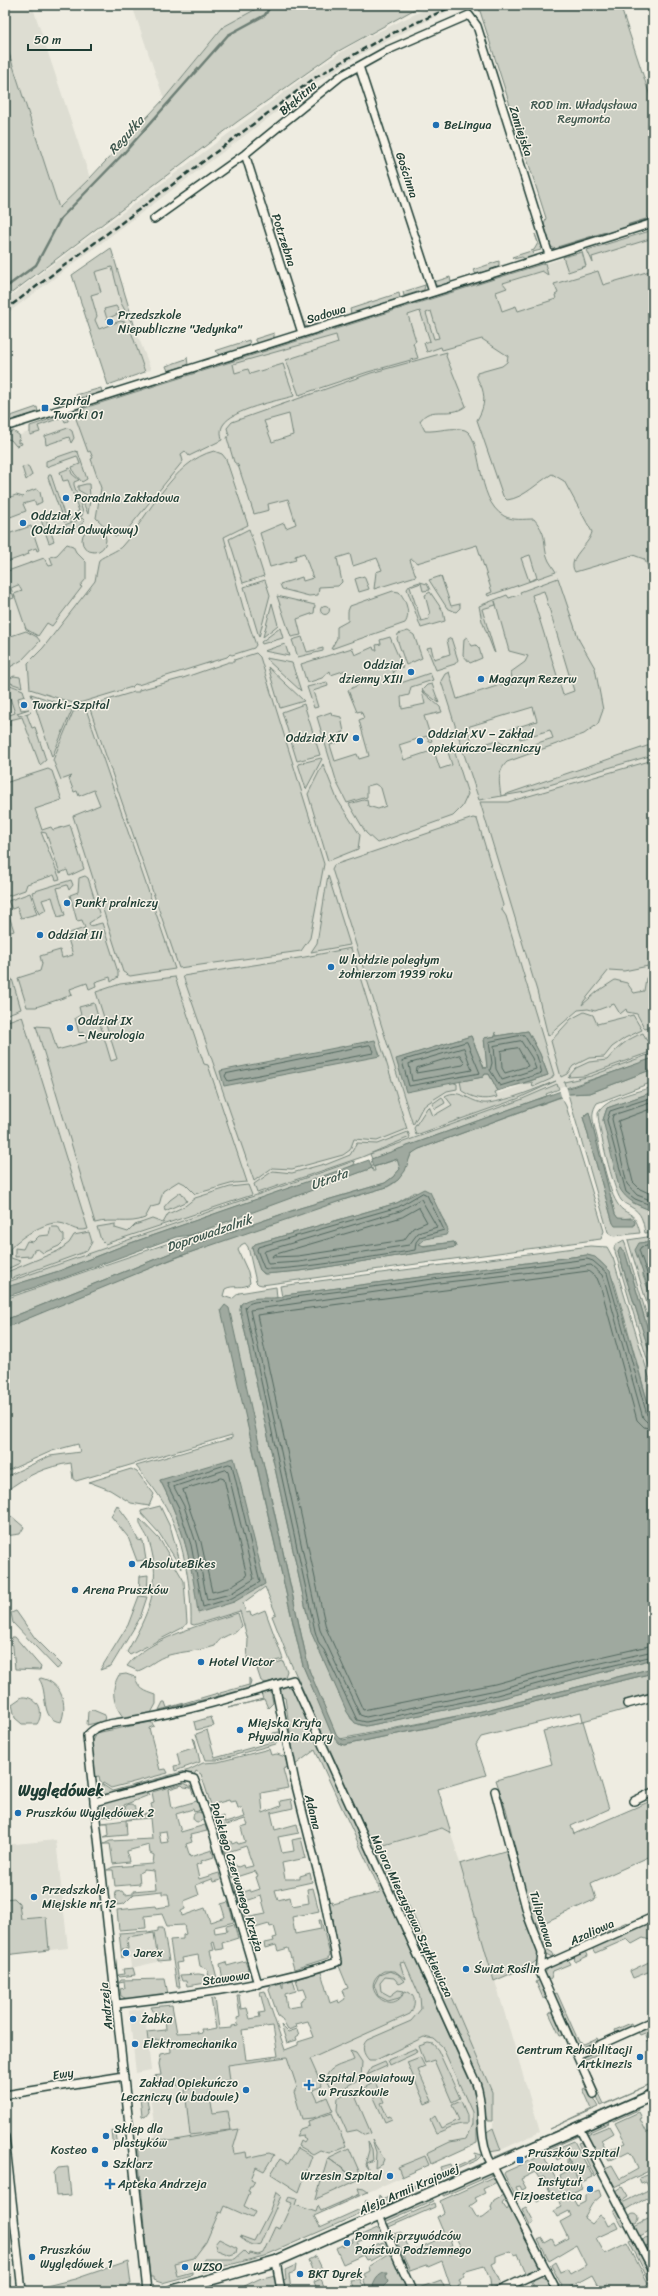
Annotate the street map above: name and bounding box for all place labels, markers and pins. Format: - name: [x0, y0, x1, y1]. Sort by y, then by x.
- place label: BeLingua: [444, 114, 492, 136]
- marker: BeLingua: [431, 120, 441, 130]
- place label: Przedszkole Niepubliczne "Jedynka": [118, 304, 243, 340]
- marker: Przedszkole Niepubliczne "Jedynka": [105, 317, 115, 327]
- place label: Szpital Tworki 01: [53, 390, 103, 426]
- marker: Szpital Tworki 01: [40, 403, 50, 413]
- place label: Poradnia Zakładowa: [74, 487, 180, 509]
- marker: Poradnia Zakładowa: [61, 493, 71, 503]
- place label: Oddział X (Oddział Odwykowy): [31, 505, 138, 541]
- marker: Oddział X (Oddział Odwykowy): [18, 518, 28, 528]
- place label: Oddział dzienny XIII: [339, 654, 404, 690]
- marker: Oddział dzienny XIII: [406, 667, 416, 677]
- place label: Magazyn Rezerw: [489, 668, 577, 690]
- marker: Magazyn Rezerw: [476, 674, 486, 684]
- place label: Tworki-Szpital: [32, 694, 110, 716]
- marker: Tworki-Szpital: [19, 700, 29, 710]
- place label: Oddział XV – Zakład opiekuńczo-leczniczy: [428, 723, 542, 759]
- place label: Oddział XIV: [286, 727, 349, 749]
- marker: Oddział XIV: [351, 733, 361, 743]
- marker: Oddział XV – Zakład opiekuńczo-leczniczy: [415, 736, 425, 746]
- place label: Punkt pralniczy: [75, 892, 159, 914]
- marker: Punkt pralniczy: [62, 898, 72, 908]
- place label: Oddział III: [48, 924, 103, 946]
- marker: Oddział III: [35, 930, 45, 940]
- place label: W hołdzie poległym żołnierzom 1939 roku: [338, 949, 453, 985]
- marker: W hołdzie poległym żołnierzom 1939 roku: [326, 962, 336, 972]
- place label: Oddział IX – Neurologia: [78, 1010, 145, 1046]
- marker: Oddział IX – Neurologia: [65, 1023, 75, 1033]
- place label: AbsoluteBikes: [139, 1553, 215, 1575]
- marker: AbsoluteBikes: [127, 1559, 137, 1569]
- place label: Arena Pruszków: [82, 1579, 169, 1601]
- marker: Arena Pruszków: [70, 1585, 80, 1595]
- place label: Hotel Victor: [209, 1651, 275, 1673]
- marker: Hotel Victor: [196, 1657, 206, 1667]
- place label: Miejska Kryta Pływalnia Kapry: [248, 1712, 334, 1748]
- marker: Miejska Kryta Pływalnia Kapry: [235, 1725, 245, 1735]
- place label: Pruszków Wyględówek 2: [26, 1802, 154, 1824]
- marker: Pruszków Wyględówek 2: [13, 1808, 23, 1818]
- place label: Przedszkole Miejskie nr 12: [42, 1879, 116, 1915]
- marker: Przedszkole Miejskie nr 12: [29, 1892, 39, 1902]
- place label: Jarex: [133, 1942, 164, 1964]
- marker: Jarex: [121, 1948, 131, 1958]
- place label: Świat Roślin: [474, 1958, 540, 1980]
- marker: Świat Roślin: [461, 1964, 471, 1974]
- place label: Żabka: [141, 2008, 174, 2030]
- marker: Żabka: [128, 2014, 138, 2024]
- place label: Elektromechanika: [143, 2033, 237, 2055]
- marker: Elektromechanika: [130, 2039, 140, 2049]
- place label: Centrum Rehabilitacji Artkinezis: [517, 2039, 633, 2075]
- marker: Centrum Rehabilitacji Artkinezis: [635, 2052, 645, 2062]
- place label: Szpital Powiatowy w Pruszkowie: [318, 2067, 415, 2103]
- place label: Zakład Opiekuńczo Leczniczy (w budowie): [121, 2072, 239, 2108]
- marker: Szpital Powiatowy w Pruszkowie: [303, 2079, 315, 2091]
- marker: Zakład Opiekuńczo Leczniczy (w budowie): [241, 2085, 251, 2095]
- place label: Sklep dla plastyków: [113, 2118, 168, 2154]
- marker: Sklep dla plastyków: [101, 2131, 111, 2141]
- place label: Kosteo: [51, 2139, 87, 2161]
- place label: Pruszków Szpital Powiatowy: [528, 2142, 620, 2178]
- marker: Kosteo: [90, 2145, 100, 2155]
- place label: Szklarz: [113, 2153, 153, 2175]
- marker: Pruszków Szpital Powiatowy: [515, 2155, 525, 2165]
- marker: Szklarz: [100, 2159, 110, 2169]
- place label: Wrzesin Szpital: [301, 2165, 383, 2187]
- marker: Wrzesin Szpital: [385, 2171, 395, 2181]
- place label: Instytut Fizjoestetica: [514, 2171, 583, 2207]
- place label: Apteka Andrzeja: [117, 2173, 207, 2195]
- marker: Apteka Andrzeja: [105, 2179, 115, 2189]
- marker: Instytut Fizjoestetica: [585, 2184, 595, 2194]
- place label: Pomnik przywódców Państwa Podziemnego: [355, 2225, 471, 2261]
- marker: Pomnik przywódców Państwa Podziemnego: [342, 2238, 352, 2248]
- place label: Pruszków Wyględówek 1: [40, 2239, 113, 2275]
- marker: Pruszków Wyględówek 1: [27, 2252, 37, 2262]
- place label: WZSO: [193, 2256, 223, 2278]
- marker: WZSO: [180, 2262, 190, 2272]
- place label: BKT Dyrek: [308, 2263, 363, 2285]
- marker: BKT Dyrek: [295, 2269, 305, 2279]

